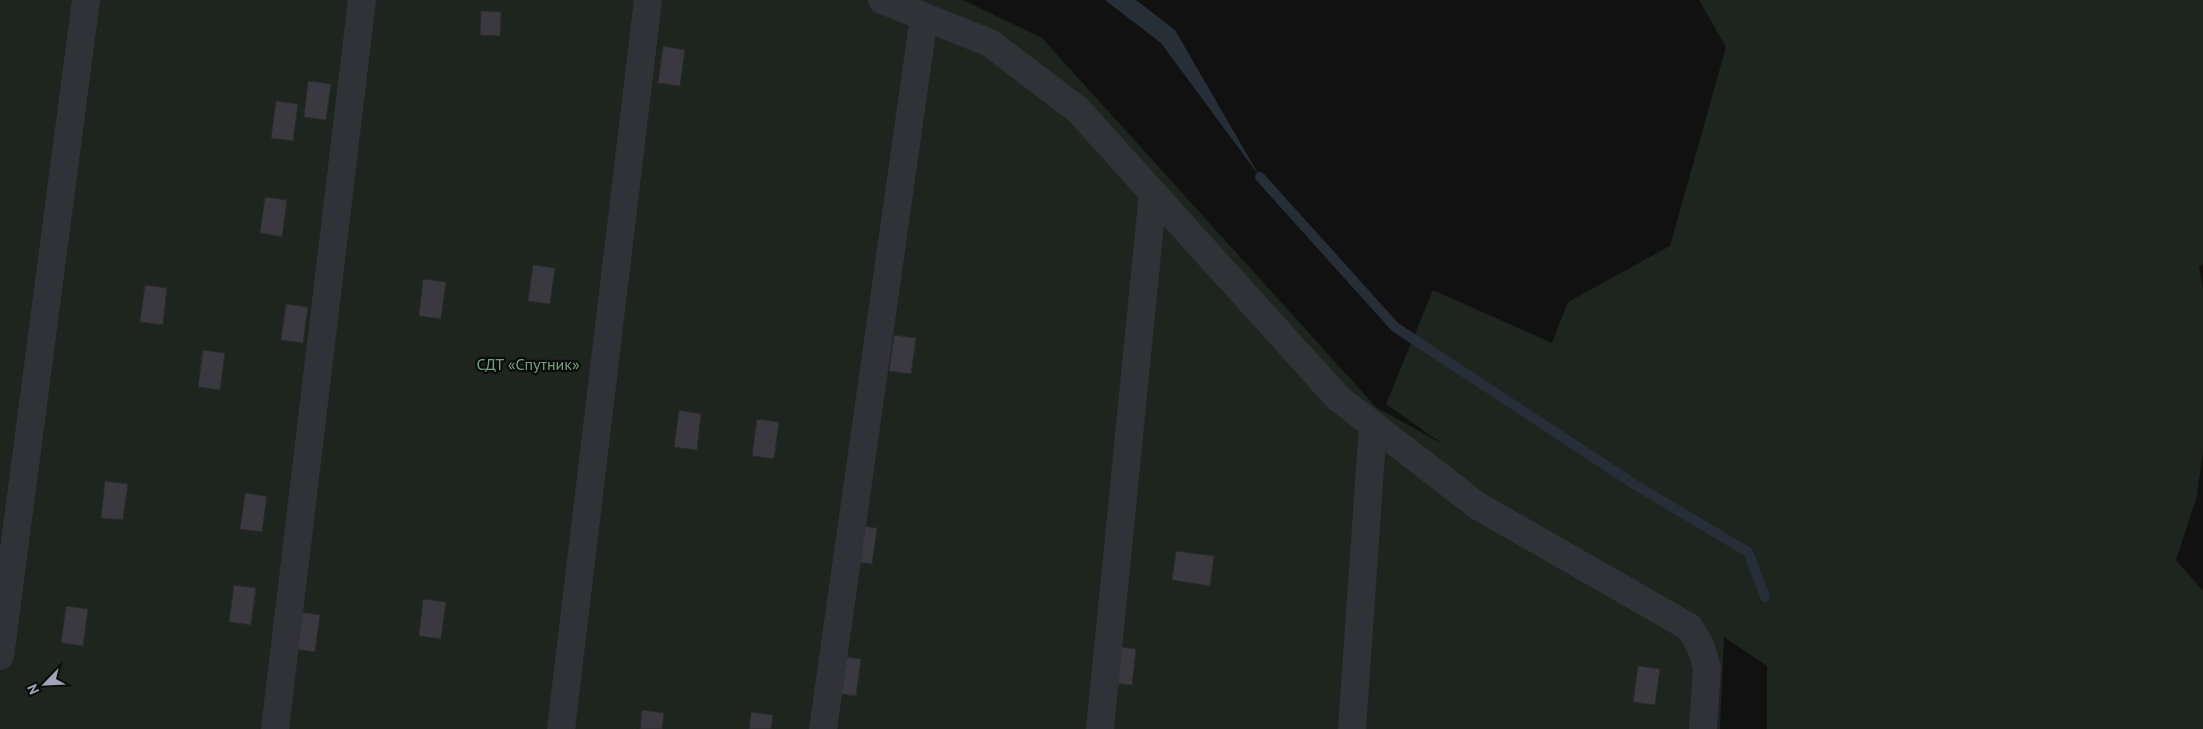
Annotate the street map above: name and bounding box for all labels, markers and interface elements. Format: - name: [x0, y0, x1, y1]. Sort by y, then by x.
- park label: СДТ «Спутник»: [476, 354, 580, 374]
- north arrow: [20, 659, 70, 709]
- text: N: [23, 681, 43, 697]

